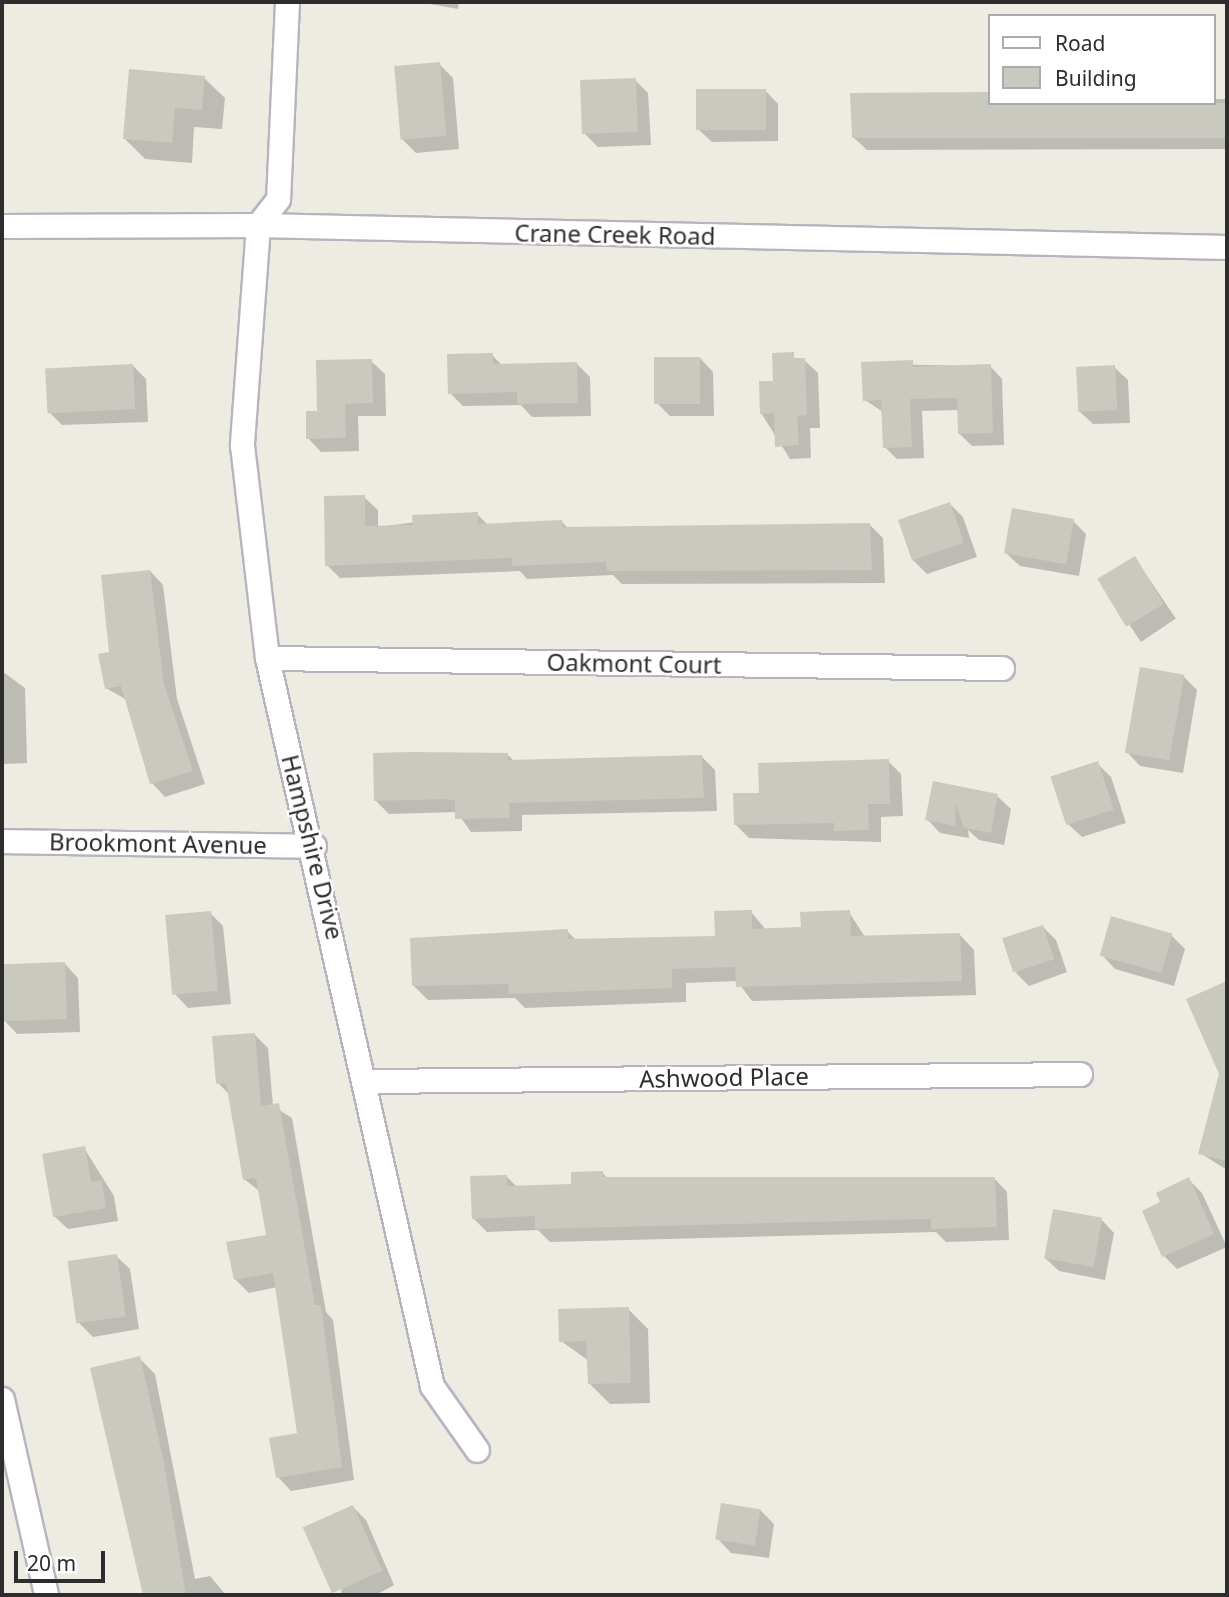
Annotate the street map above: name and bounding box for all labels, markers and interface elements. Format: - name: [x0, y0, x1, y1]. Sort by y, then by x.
- legend: [988, 14, 1215, 105]
- text: Road: [1055, 29, 1105, 57]
- text: Building: [1055, 64, 1137, 92]
- street label: Crane Creek Road: [514, 218, 716, 250]
- street label: Oakmont Court: [546, 647, 722, 679]
- street label: Hampshire Drive: [276, 752, 350, 942]
- street label: Brookmont Avenue: [49, 827, 267, 859]
- street label: Ashwood Place: [639, 1061, 809, 1093]
- scale bar: [18, 1538, 108, 1582]
- text: 20 m: [27, 1549, 76, 1577]

